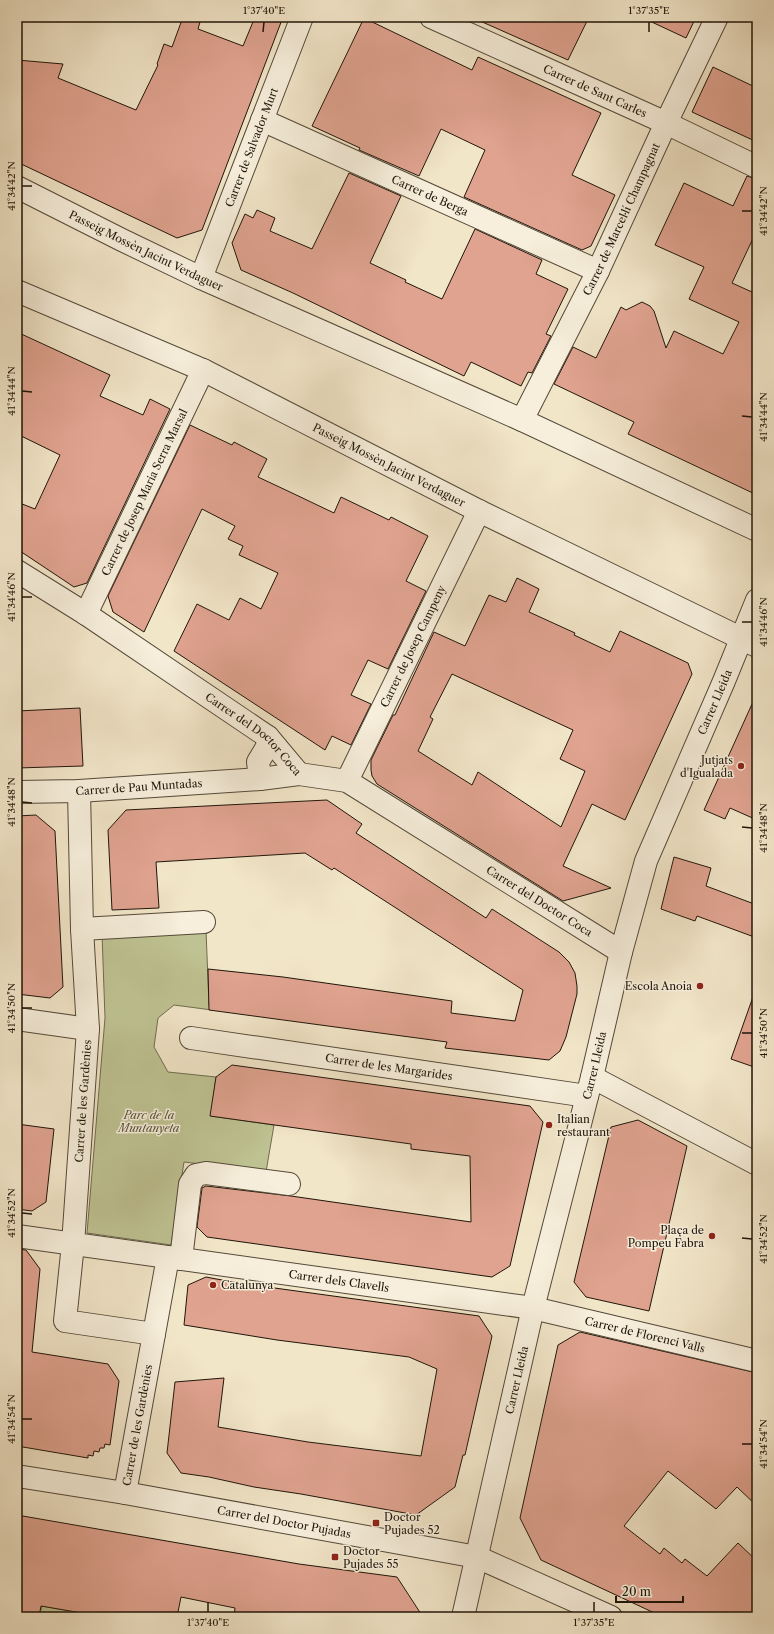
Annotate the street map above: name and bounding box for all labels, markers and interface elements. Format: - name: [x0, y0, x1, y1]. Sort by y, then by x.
- text: 1°37'40"E: [243, 4, 285, 17]
- text: 1°37'35"E: [628, 4, 670, 17]
- street label: Carrer de Sant Carles: [541, 62, 649, 121]
- street label: Carrer de Salvador Murt: [222, 86, 281, 209]
- street label: Carrer de Marcel·lí Champagnat: [580, 141, 663, 298]
- text: 41°34'42"N: [5, 161, 18, 211]
- street label: Carrer de Berga: [389, 172, 471, 219]
- text: 41°34'42"N: [757, 186, 770, 236]
- street label: Passeig Mossèn Jacint Verdaguer: [67, 207, 226, 294]
- text: 41°34'44"N: [5, 366, 18, 416]
- text: 41°34'44"N: [757, 392, 770, 442]
- street label: Carrer de Josep Maria Serra Marsal: [98, 406, 191, 578]
- street label: Passeig Mossèn Jacint Verdaguer: [310, 420, 468, 510]
- text: 41°34'46"N: [5, 572, 18, 622]
- street label: Carrer de Josep Campeny: [377, 582, 449, 710]
- text: 41°34'46"N: [757, 597, 770, 647]
- street label: Carrer Lleida: [695, 667, 735, 737]
- street label: Carrer del Doctor Coca: [203, 690, 304, 779]
- place label: Jutjats d'Igualada: [680, 753, 733, 780]
- marker: Jutjats d'Igualada: [736, 761, 746, 771]
- street label: Carrer de Pau Muntadas: [75, 776, 203, 798]
- text: 41°34'48"N: [5, 777, 18, 827]
- text: 41°34'48"N: [757, 803, 770, 853]
- street label: Carrer del Doctor Coca: [484, 863, 595, 939]
- place label: Escola Anoia: [625, 979, 692, 993]
- marker: Escola Anoia: [695, 981, 705, 991]
- text: 41°34'50"N: [5, 983, 18, 1033]
- text: 41°34'50"N: [757, 1008, 770, 1058]
- street label: Carrer Lleida: [580, 1030, 609, 1101]
- street label: Carrer de les Gardènies: [72, 1039, 94, 1163]
- street label: Carrer de les Margarides: [324, 1051, 454, 1083]
- park label: Parc de la Muntanyeta: [117, 1108, 180, 1135]
- place label: Italian restaurant: [557, 1112, 610, 1139]
- marker: Italian restaurant: [544, 1120, 554, 1130]
- text: 41°34'52"N: [5, 1188, 18, 1238]
- text: 41°34'52"N: [757, 1214, 770, 1264]
- place label: Plaça de Pompeu Fabra: [628, 1223, 704, 1250]
- marker: Plaça de Pompeu Fabra: [707, 1231, 717, 1241]
- street label: Carrer dels Clavells: [288, 1267, 390, 1295]
- place label: Catalunya: [221, 1278, 273, 1292]
- marker: Catalunya: [208, 1280, 218, 1290]
- street label: Carrer de Florenci Valls: [583, 1313, 707, 1356]
- street label: Carrer Lleida: [502, 1344, 531, 1415]
- street label: Carrer de les Gardènies: [119, 1363, 155, 1487]
- text: 41°34'54"N: [5, 1394, 18, 1444]
- text: 41°34'54"N: [757, 1419, 770, 1469]
- street label: Carrer del Doctor Pujadas: [216, 1503, 352, 1541]
- place label: Doctor Pujades 52: [384, 1510, 440, 1537]
- marker: Doctor Pujades 52: [371, 1518, 381, 1528]
- place label: Doctor Pujades 55: [343, 1544, 399, 1571]
- marker: Doctor Pujades 55: [330, 1552, 340, 1562]
- scale bar: [616, 1578, 683, 1604]
- text: 20 m: [622, 1584, 651, 1599]
- text: 1°37'40"E: [187, 1616, 229, 1629]
- text: 1°37'35"E: [573, 1616, 615, 1629]

